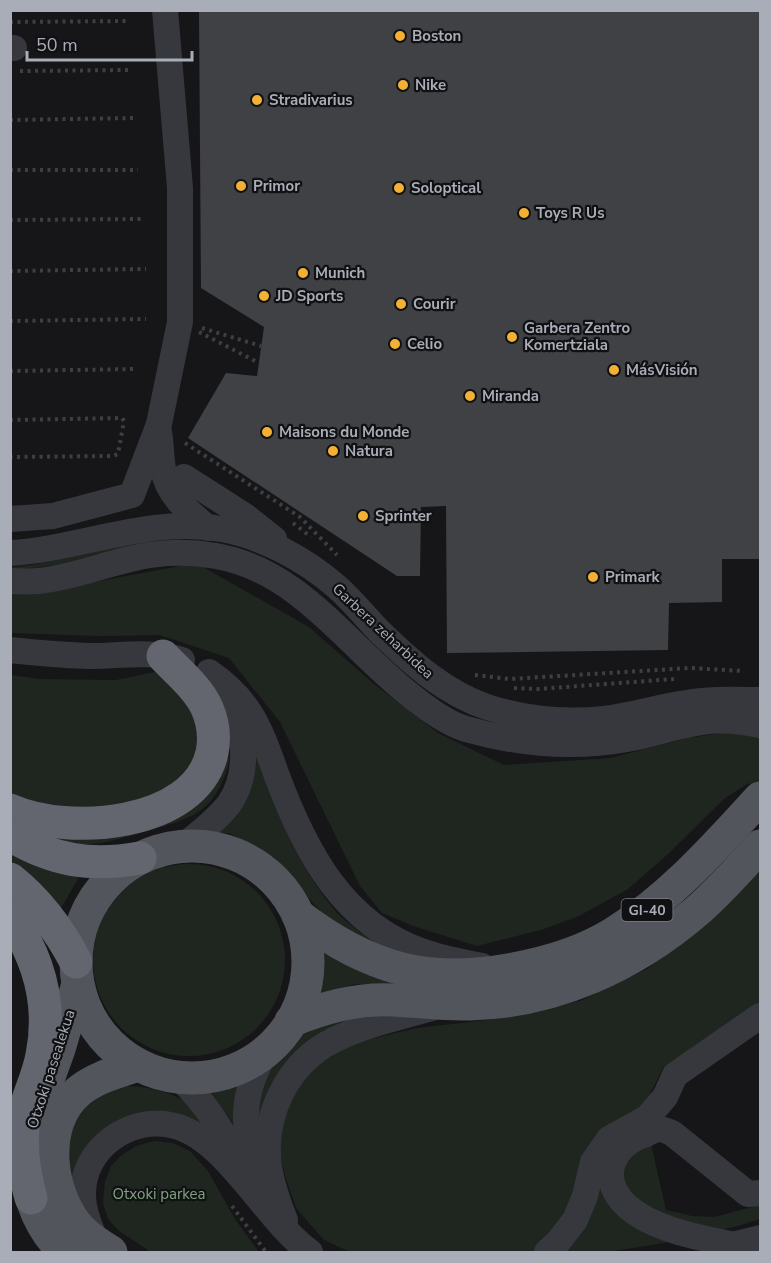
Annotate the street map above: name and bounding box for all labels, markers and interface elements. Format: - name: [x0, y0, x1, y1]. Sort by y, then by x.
- scale bar: [27, 24, 192, 62]
- place label: Boston: [412, 26, 461, 46]
- marker: Boston: [393, 29, 407, 43]
- text: 50 m: [36, 33, 78, 57]
- place label: Nike: [415, 75, 446, 95]
- marker: Nike: [396, 78, 410, 92]
- place label: Stradivarius: [269, 90, 353, 110]
- marker: Stradivarius: [250, 93, 264, 107]
- place label: Primor: [253, 176, 300, 196]
- place label: Soloptical: [411, 178, 481, 198]
- marker: Primor: [234, 179, 248, 193]
- marker: Soloptical: [392, 181, 406, 195]
- place label: Toys R Us: [536, 203, 604, 223]
- marker: Toys R Us: [517, 206, 531, 220]
- place label: Munich: [315, 263, 365, 283]
- marker: Munich: [296, 266, 310, 280]
- place label: JD Sports: [275, 286, 343, 306]
- marker: JD Sports: [257, 289, 271, 303]
- place label: Courir: [413, 294, 456, 314]
- marker: Courir: [394, 297, 408, 311]
- place label: Garbera Zentro Komertziala: [524, 318, 631, 355]
- marker: Garbera Zentro Komertziala: [505, 330, 519, 344]
- place label: Celio: [407, 334, 442, 354]
- marker: Celio: [388, 337, 402, 351]
- place label: MásVisión: [626, 360, 698, 380]
- marker: MásVisión: [607, 363, 621, 377]
- place label: Miranda: [482, 386, 539, 406]
- marker: Miranda: [463, 389, 477, 403]
- place label: Maisons du Monde: [279, 422, 409, 442]
- marker: Maisons du Monde: [260, 425, 274, 439]
- place label: Natura: [345, 441, 393, 461]
- marker: Natura: [326, 444, 340, 458]
- place label: Sprinter: [375, 506, 432, 526]
- marker: Sprinter: [356, 509, 370, 523]
- place label: Primark: [605, 567, 661, 587]
- marker: Primark: [586, 570, 600, 584]
- street label: Garbera zeharbidea: [328, 579, 438, 683]
- road number: GI-40: [622, 899, 672, 921]
- street label: Otxoki pasealekua: [22, 1007, 80, 1131]
- park label: Otxoki parkea: [112, 1184, 206, 1204]

